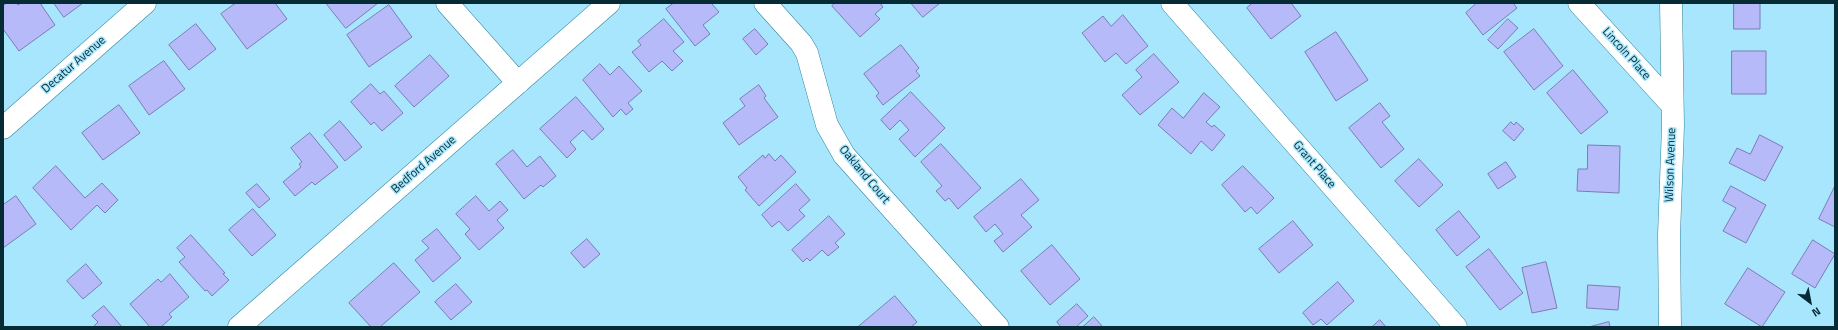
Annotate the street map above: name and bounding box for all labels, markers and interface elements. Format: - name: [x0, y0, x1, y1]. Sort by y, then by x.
- street label: Lincoln Place: [1599, 25, 1653, 83]
- street label: Decatur Avenue: [39, 33, 109, 97]
- street label: Wilson Avenue: [1663, 127, 1679, 203]
- street label: Bedford Avenue: [389, 133, 459, 197]
- street label: Grant Place: [1290, 138, 1338, 192]
- street label: Oakland Court: [836, 143, 892, 207]
- north arrow: [1790, 282, 1830, 322]
- text: N: [1809, 303, 1824, 321]

